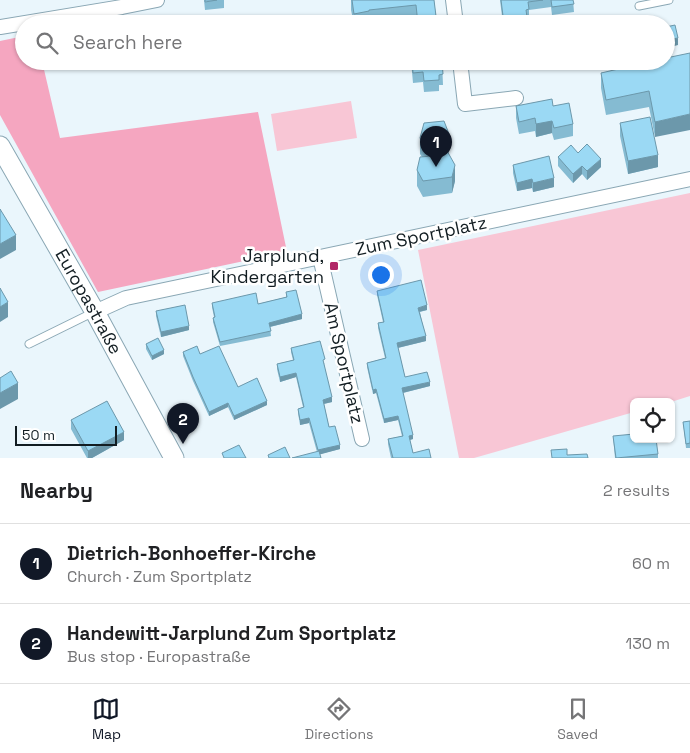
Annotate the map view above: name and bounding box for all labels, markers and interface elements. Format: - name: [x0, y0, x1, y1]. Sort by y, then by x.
- search box: [15, 15, 675, 70]
- icon: search: [33, 29, 61, 57]
- text: Search here: [73, 30, 183, 55]
- pin: 1: [420, 126, 452, 167]
- street label: Zum Sportplatz: [353, 210, 489, 261]
- place label: Jarplund, Kindergarten: [211, 244, 324, 288]
- street label: Europastraße: [50, 245, 128, 358]
- marker: Jarplund, Kindergarten: [328, 260, 340, 272]
- your location: [368, 262, 394, 288]
- street label: Am Sportplatz: [319, 300, 370, 426]
- map controls: [630, 398, 675, 443]
- button: locate: [630, 398, 675, 443]
- pin: 2: [167, 403, 199, 444]
- scale bar: [15, 423, 118, 446]
- text: 50 m: [22, 426, 55, 444]
- text: Nearby: [20, 477, 93, 504]
- text: 2 results: [603, 480, 670, 501]
- text: Dietrich-Bonhoeffer-Kirche: [67, 541, 316, 566]
- text: 1: [32, 553, 40, 574]
- text: 60 m: [632, 553, 670, 574]
- text: Church · Zum Sportplatz: [67, 566, 252, 587]
- text: Handewitt-Jarplund Zum Sportplatz: [67, 621, 396, 646]
- text: 2: [31, 633, 41, 654]
- text: 130 m: [626, 633, 670, 654]
- text: Bus stop · Europastraße: [67, 646, 251, 667]
- tab: Map: [92, 695, 121, 743]
- tab: Directions: [305, 695, 373, 743]
- tab: Saved: [557, 695, 598, 743]

